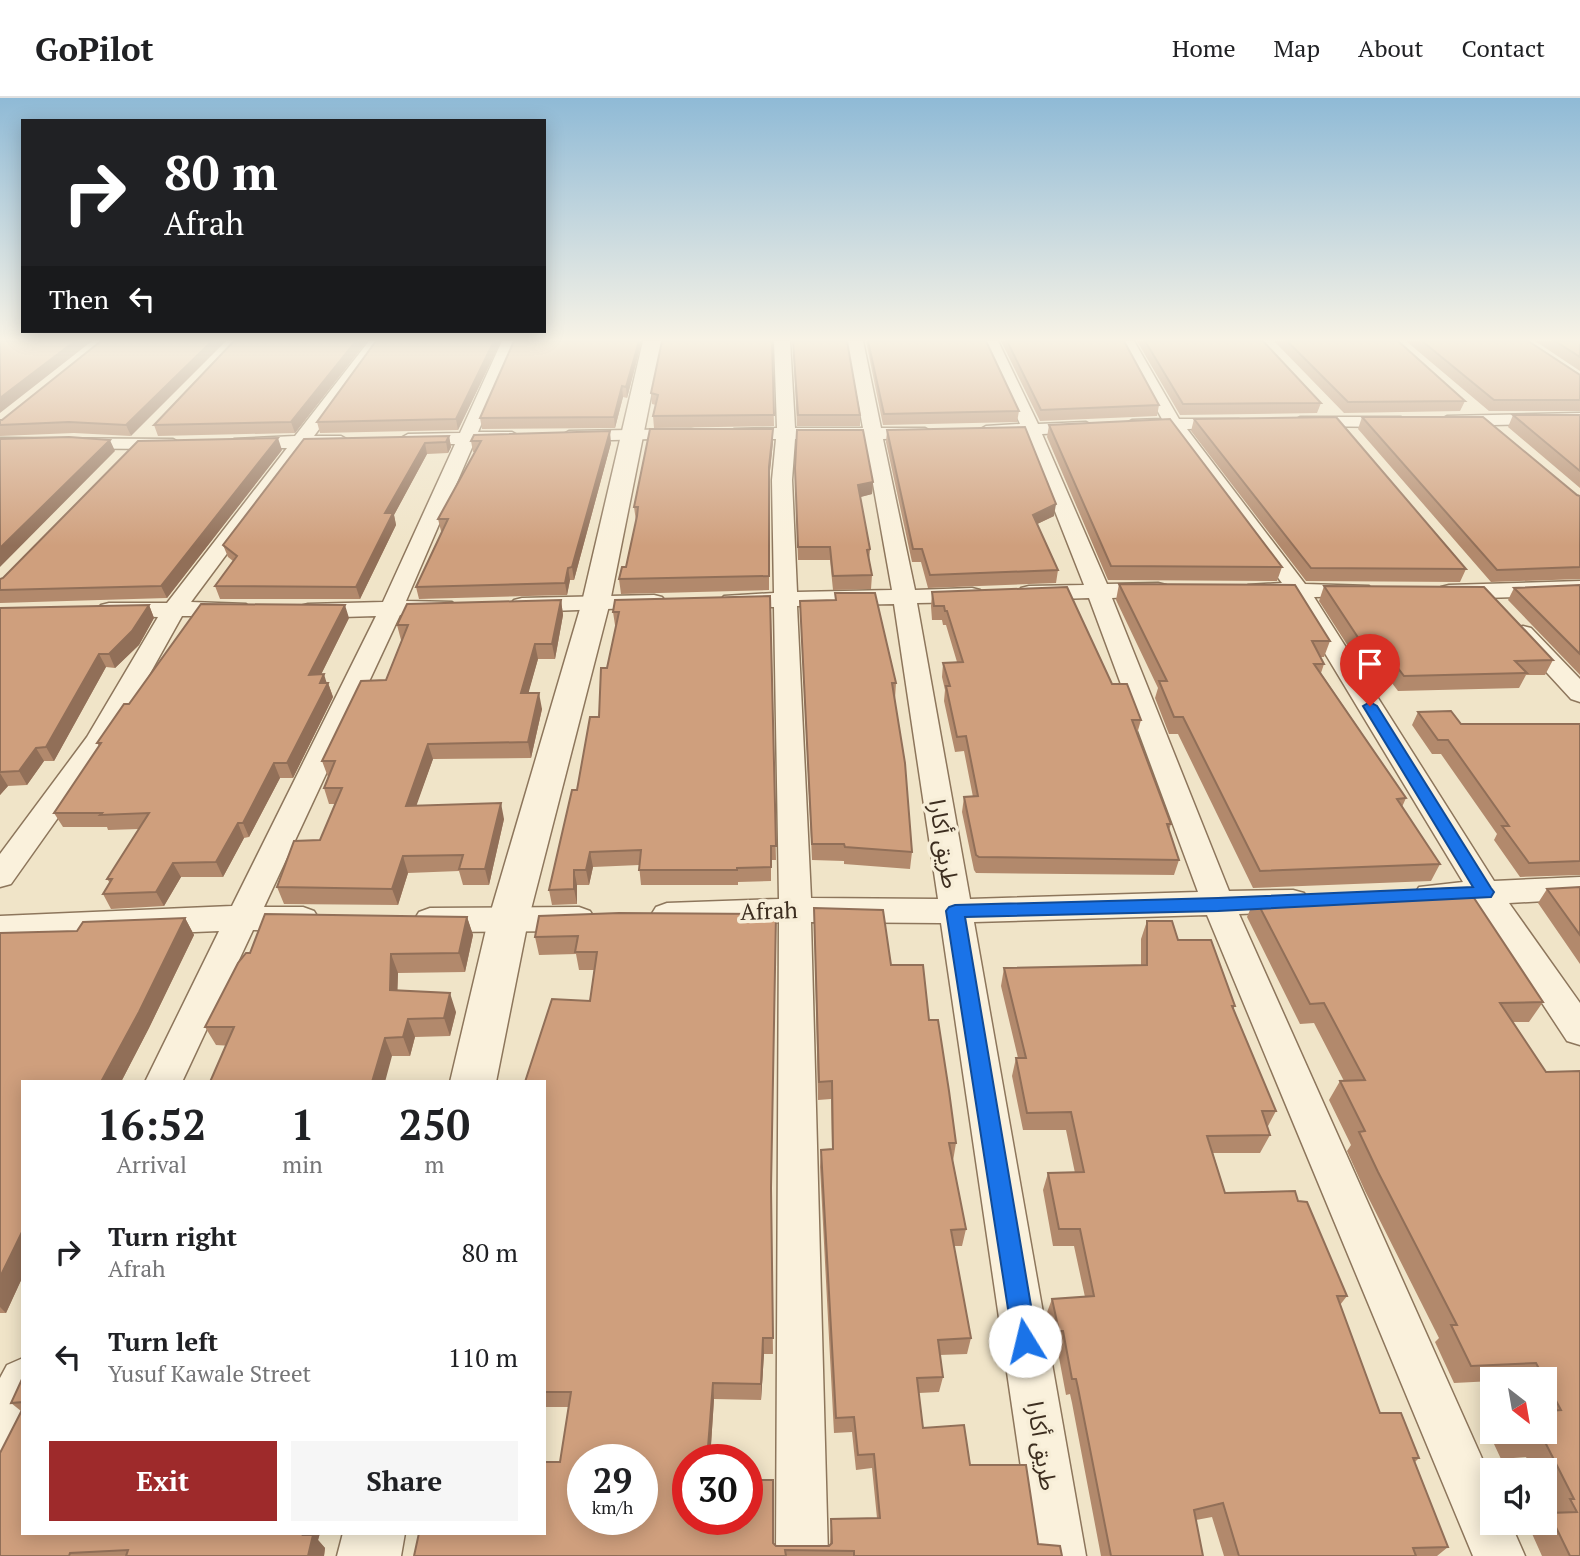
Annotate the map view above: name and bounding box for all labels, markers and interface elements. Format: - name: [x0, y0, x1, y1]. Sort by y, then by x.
- text: GoPilot: [35, 27, 154, 70]
- text: Home: [1172, 32, 1236, 64]
- text: Map: [1274, 32, 1320, 64]
- text: About: [1358, 32, 1424, 64]
- text: Contact: [1462, 32, 1545, 64]
- text: 80 m: [164, 139, 278, 204]
- icon: right: [49, 147, 140, 238]
- text: Afrah: [164, 202, 244, 244]
- icon: left: [123, 280, 161, 318]
- text: Then: [49, 282, 109, 316]
- pin: [1340, 634, 1400, 706]
- icon: arrive: [1351, 645, 1389, 683]
- street label: طريق أكارا: [922, 797, 967, 891]
- street label: Afrah: [740, 894, 799, 927]
- text: 16:52: [97, 1096, 206, 1152]
- text: 1: [291, 1096, 314, 1152]
- text: 250: [399, 1096, 470, 1152]
- text: Arrival: [116, 1149, 187, 1180]
- text: min: [282, 1149, 323, 1180]
- text: m: [424, 1149, 444, 1180]
- text: Turn right: [108, 1219, 237, 1253]
- icon: right: [49, 1233, 87, 1271]
- text: 80 m: [462, 1235, 518, 1269]
- text: Afrah: [108, 1253, 166, 1284]
- position arrow: [988, 1304, 1062, 1378]
- text: Turn left: [108, 1324, 218, 1358]
- icon: left: [49, 1338, 87, 1376]
- text: 110 m: [448, 1340, 518, 1374]
- text: Yusuf Kawale Street: [108, 1358, 311, 1389]
- north arrow: [1480, 1367, 1558, 1444]
- map controls: [1480, 1367, 1557, 1535]
- street label: طريق أكارا: [1020, 1399, 1065, 1493]
- button: Exit: [49, 1441, 277, 1521]
- button: Share: [291, 1441, 518, 1521]
- speed limit sign: 30: [672, 1444, 763, 1535]
- text: 29: [593, 1457, 632, 1503]
- button: sound: [1480, 1458, 1557, 1535]
- text: km/h: [592, 1495, 633, 1519]

